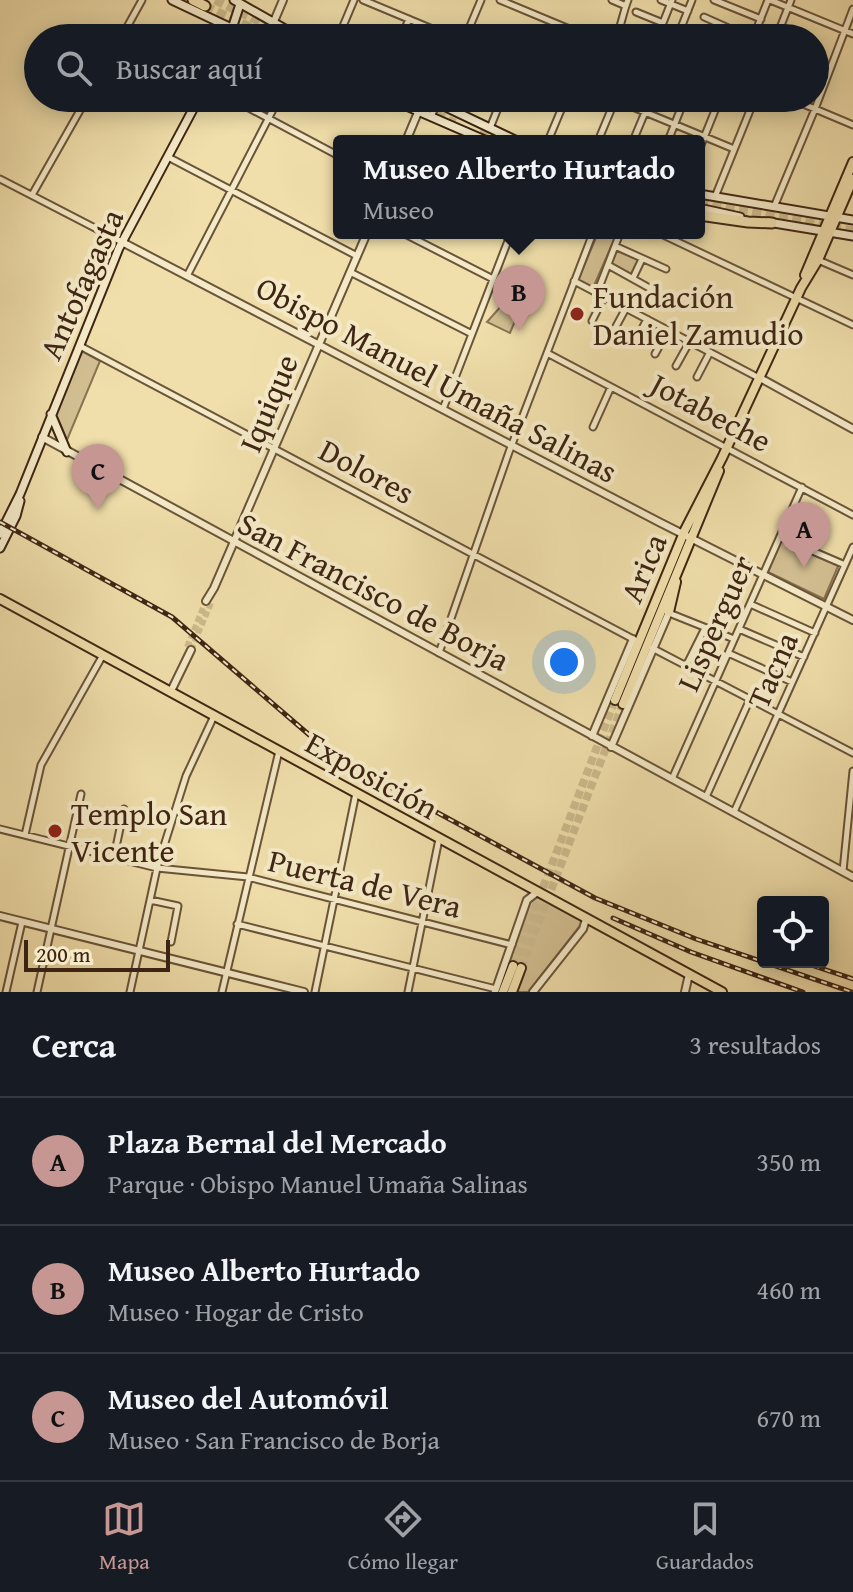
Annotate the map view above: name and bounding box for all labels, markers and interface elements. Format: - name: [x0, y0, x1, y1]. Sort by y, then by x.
- search box: [24, 24, 829, 112]
- icon: search: [52, 46, 96, 90]
- text: Buscar aquí: [116, 46, 262, 90]
- popup: [333, 135, 705, 239]
- text: Museo Alberto Hurtado: [363, 146, 675, 190]
- text: Museo: [363, 190, 434, 229]
- street label: Antofagasta: [27, 201, 135, 367]
- street label: Obispo Manuel Umaña Salinas: [248, 264, 626, 494]
- pin: B: [493, 265, 545, 331]
- place label: Fundación Daniel Zamudio: [593, 273, 804, 357]
- marker: Fundación Daniel Zamudio: [568, 305, 586, 323]
- street label: Iquique: [226, 347, 310, 459]
- street label: Jotabeche: [639, 359, 780, 464]
- street label: Dolores: [311, 426, 423, 516]
- pin: C: [72, 444, 124, 510]
- street label: San Francisco de Borja: [230, 500, 518, 682]
- pin: A: [778, 502, 830, 568]
- street label: Arica: [608, 526, 678, 610]
- street label: Lisperguer: [664, 548, 766, 698]
- street label: Tacna: [734, 624, 810, 716]
- your location: [544, 642, 584, 682]
- street label: Exposición: [297, 719, 447, 831]
- place label: Templo San Vicente: [71, 790, 227, 874]
- marker: Templo San Vicente: [46, 822, 64, 840]
- street label: Puerta de Vera: [264, 836, 466, 930]
- map controls: [757, 896, 829, 968]
- button: locate: [757, 896, 829, 968]
- scale bar: [24, 936, 170, 972]
- text: 200 m: [36, 938, 91, 970]
- text: Cerca: [32, 1020, 116, 1069]
- text: 3 resultados: [690, 1025, 821, 1064]
- text: Plaza Bernal del Mercado: [108, 1120, 447, 1164]
- text: A: [50, 1142, 66, 1181]
- text: 350 m: [756, 1142, 821, 1181]
- text: Parque · Obispo Manuel Umaña Salinas: [108, 1164, 528, 1203]
- text: Museo Alberto Hurtado: [108, 1248, 420, 1292]
- text: B: [50, 1270, 66, 1309]
- text: 460 m: [756, 1270, 821, 1309]
- text: Museo · Hogar de Cristo: [108, 1292, 364, 1331]
- text: Museo del Automóvil: [108, 1376, 388, 1420]
- text: C: [51, 1398, 65, 1437]
- text: 670 m: [756, 1398, 821, 1437]
- text: Museo · San Francisco de Borja: [108, 1420, 440, 1459]
- tab: Mapa: [99, 1497, 150, 1577]
- tab: Cómo llegar: [348, 1497, 458, 1577]
- tab: Guardados: [656, 1497, 754, 1577]

